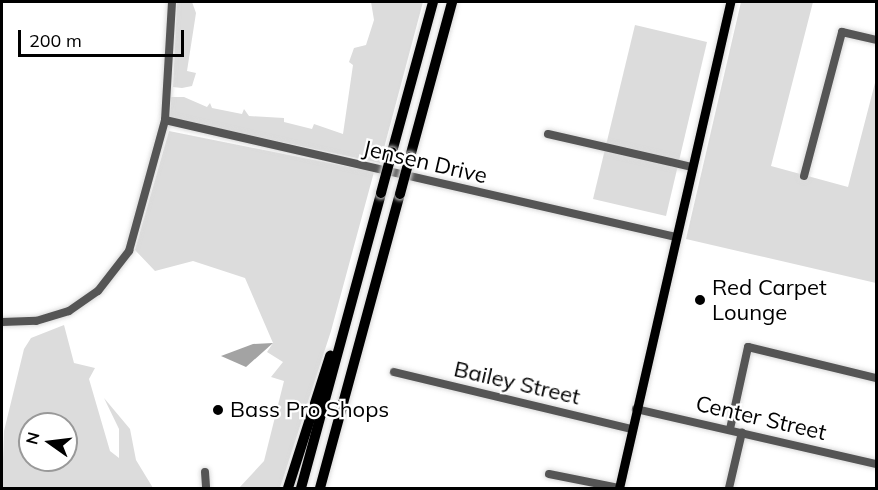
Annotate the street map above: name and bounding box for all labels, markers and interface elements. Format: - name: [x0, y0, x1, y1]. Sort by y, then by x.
- scale bar: [21, 18, 188, 56]
- text: 200 m: [29, 29, 82, 52]
- street label: Jensen Drive: [360, 135, 490, 189]
- place label: Red Carpet Lounge: [712, 274, 827, 326]
- marker: Red Carpet Lounge: [693, 293, 707, 307]
- street label: Bailey Street: [451, 356, 583, 410]
- street label: Center Street: [693, 390, 829, 446]
- place label: Bass Pro Shops: [230, 397, 389, 423]
- marker: Bass Pro Shops: [211, 403, 225, 417]
- north arrow: [18, 412, 78, 472]
- text: N: [21, 430, 44, 446]

